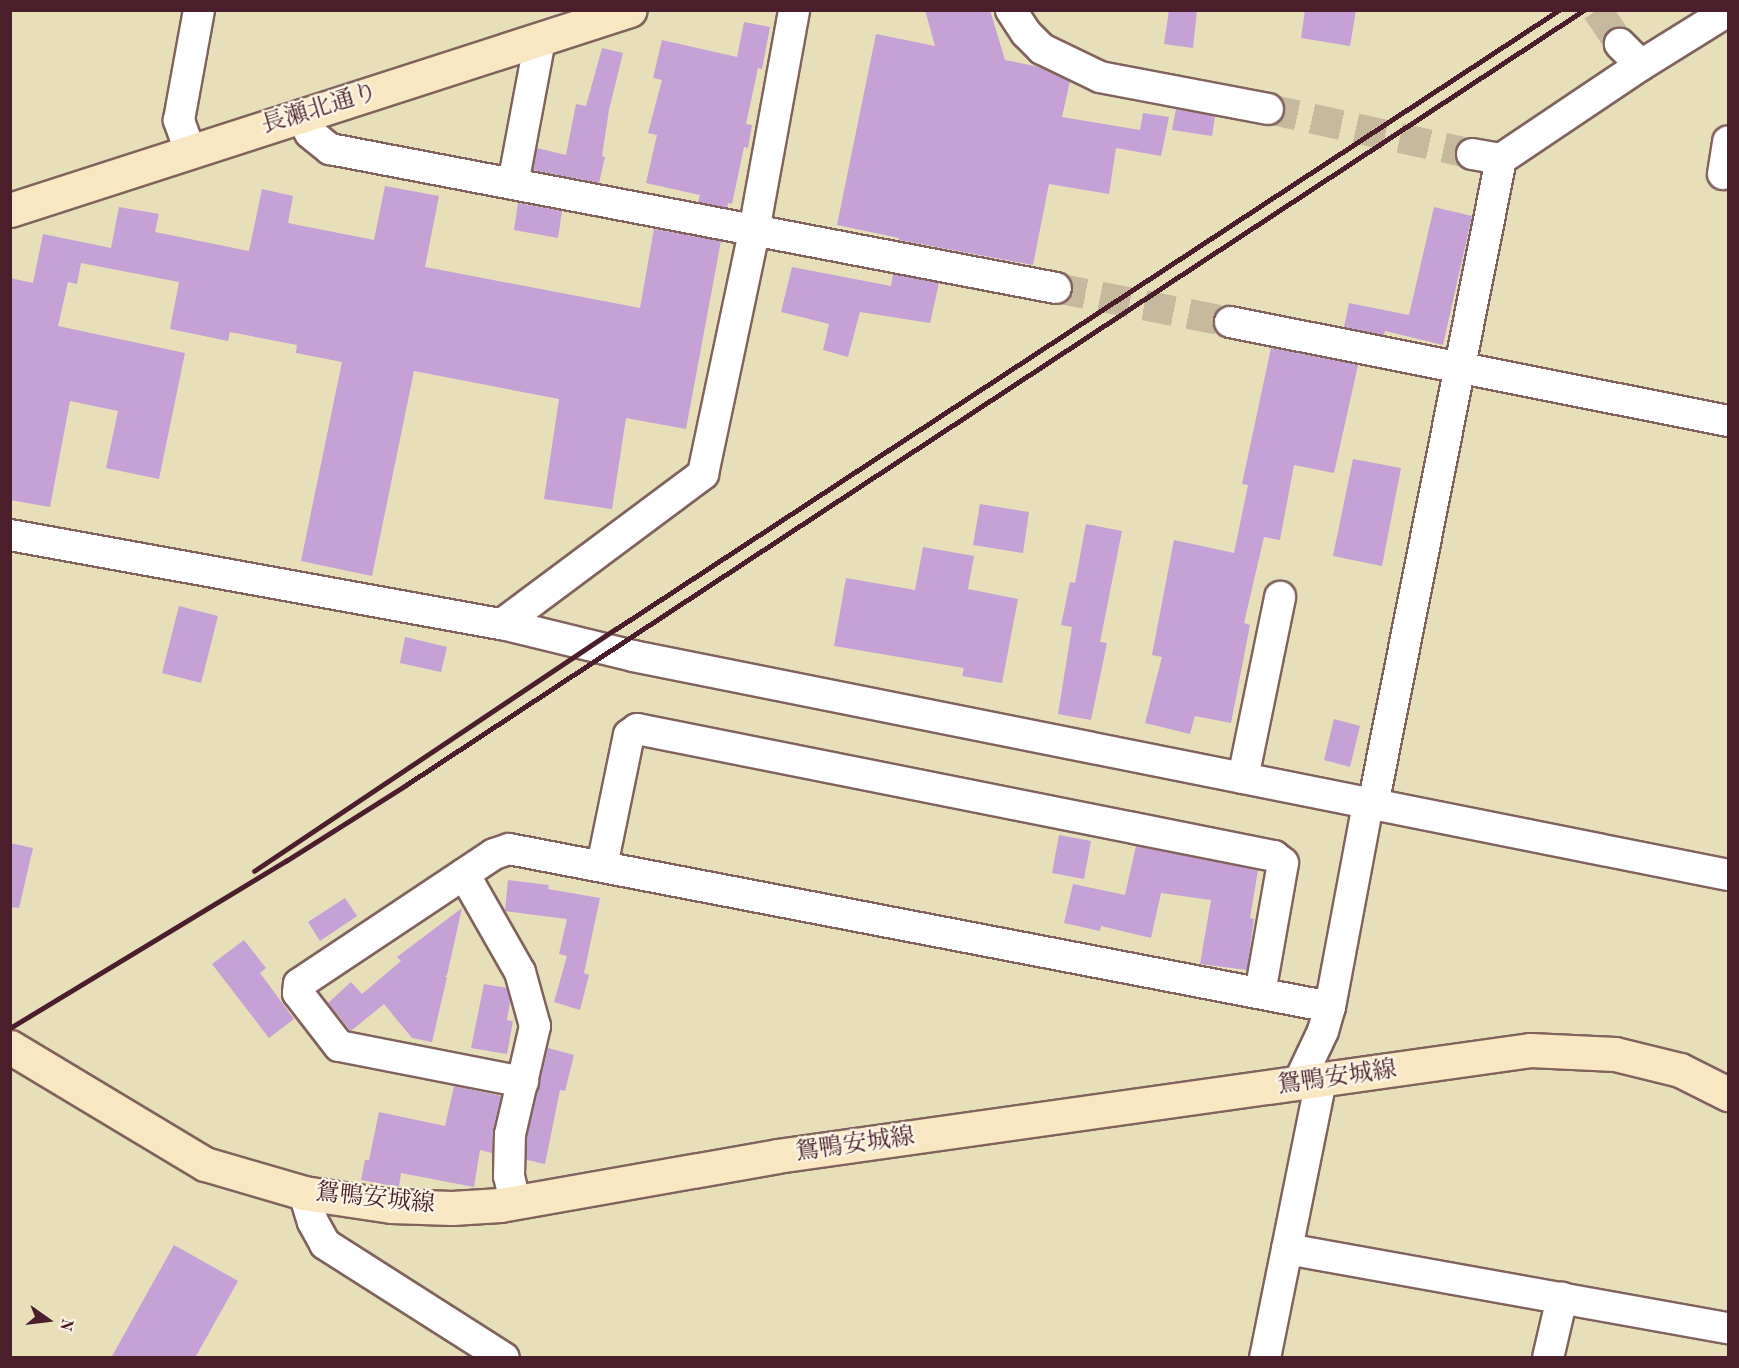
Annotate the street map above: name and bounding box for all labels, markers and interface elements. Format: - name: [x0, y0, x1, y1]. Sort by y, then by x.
- street label: 長瀬北通り: [258, 79, 382, 141]
- street label: 鴛鴨安城線: [1276, 1056, 1398, 1102]
- street label: 鴛鴨安城線: [794, 1123, 916, 1169]
- street label: 鴛鴨安城線: [314, 1179, 436, 1221]
- north arrow: [18, 1290, 78, 1350]
- text: N: [56, 1316, 75, 1332]

